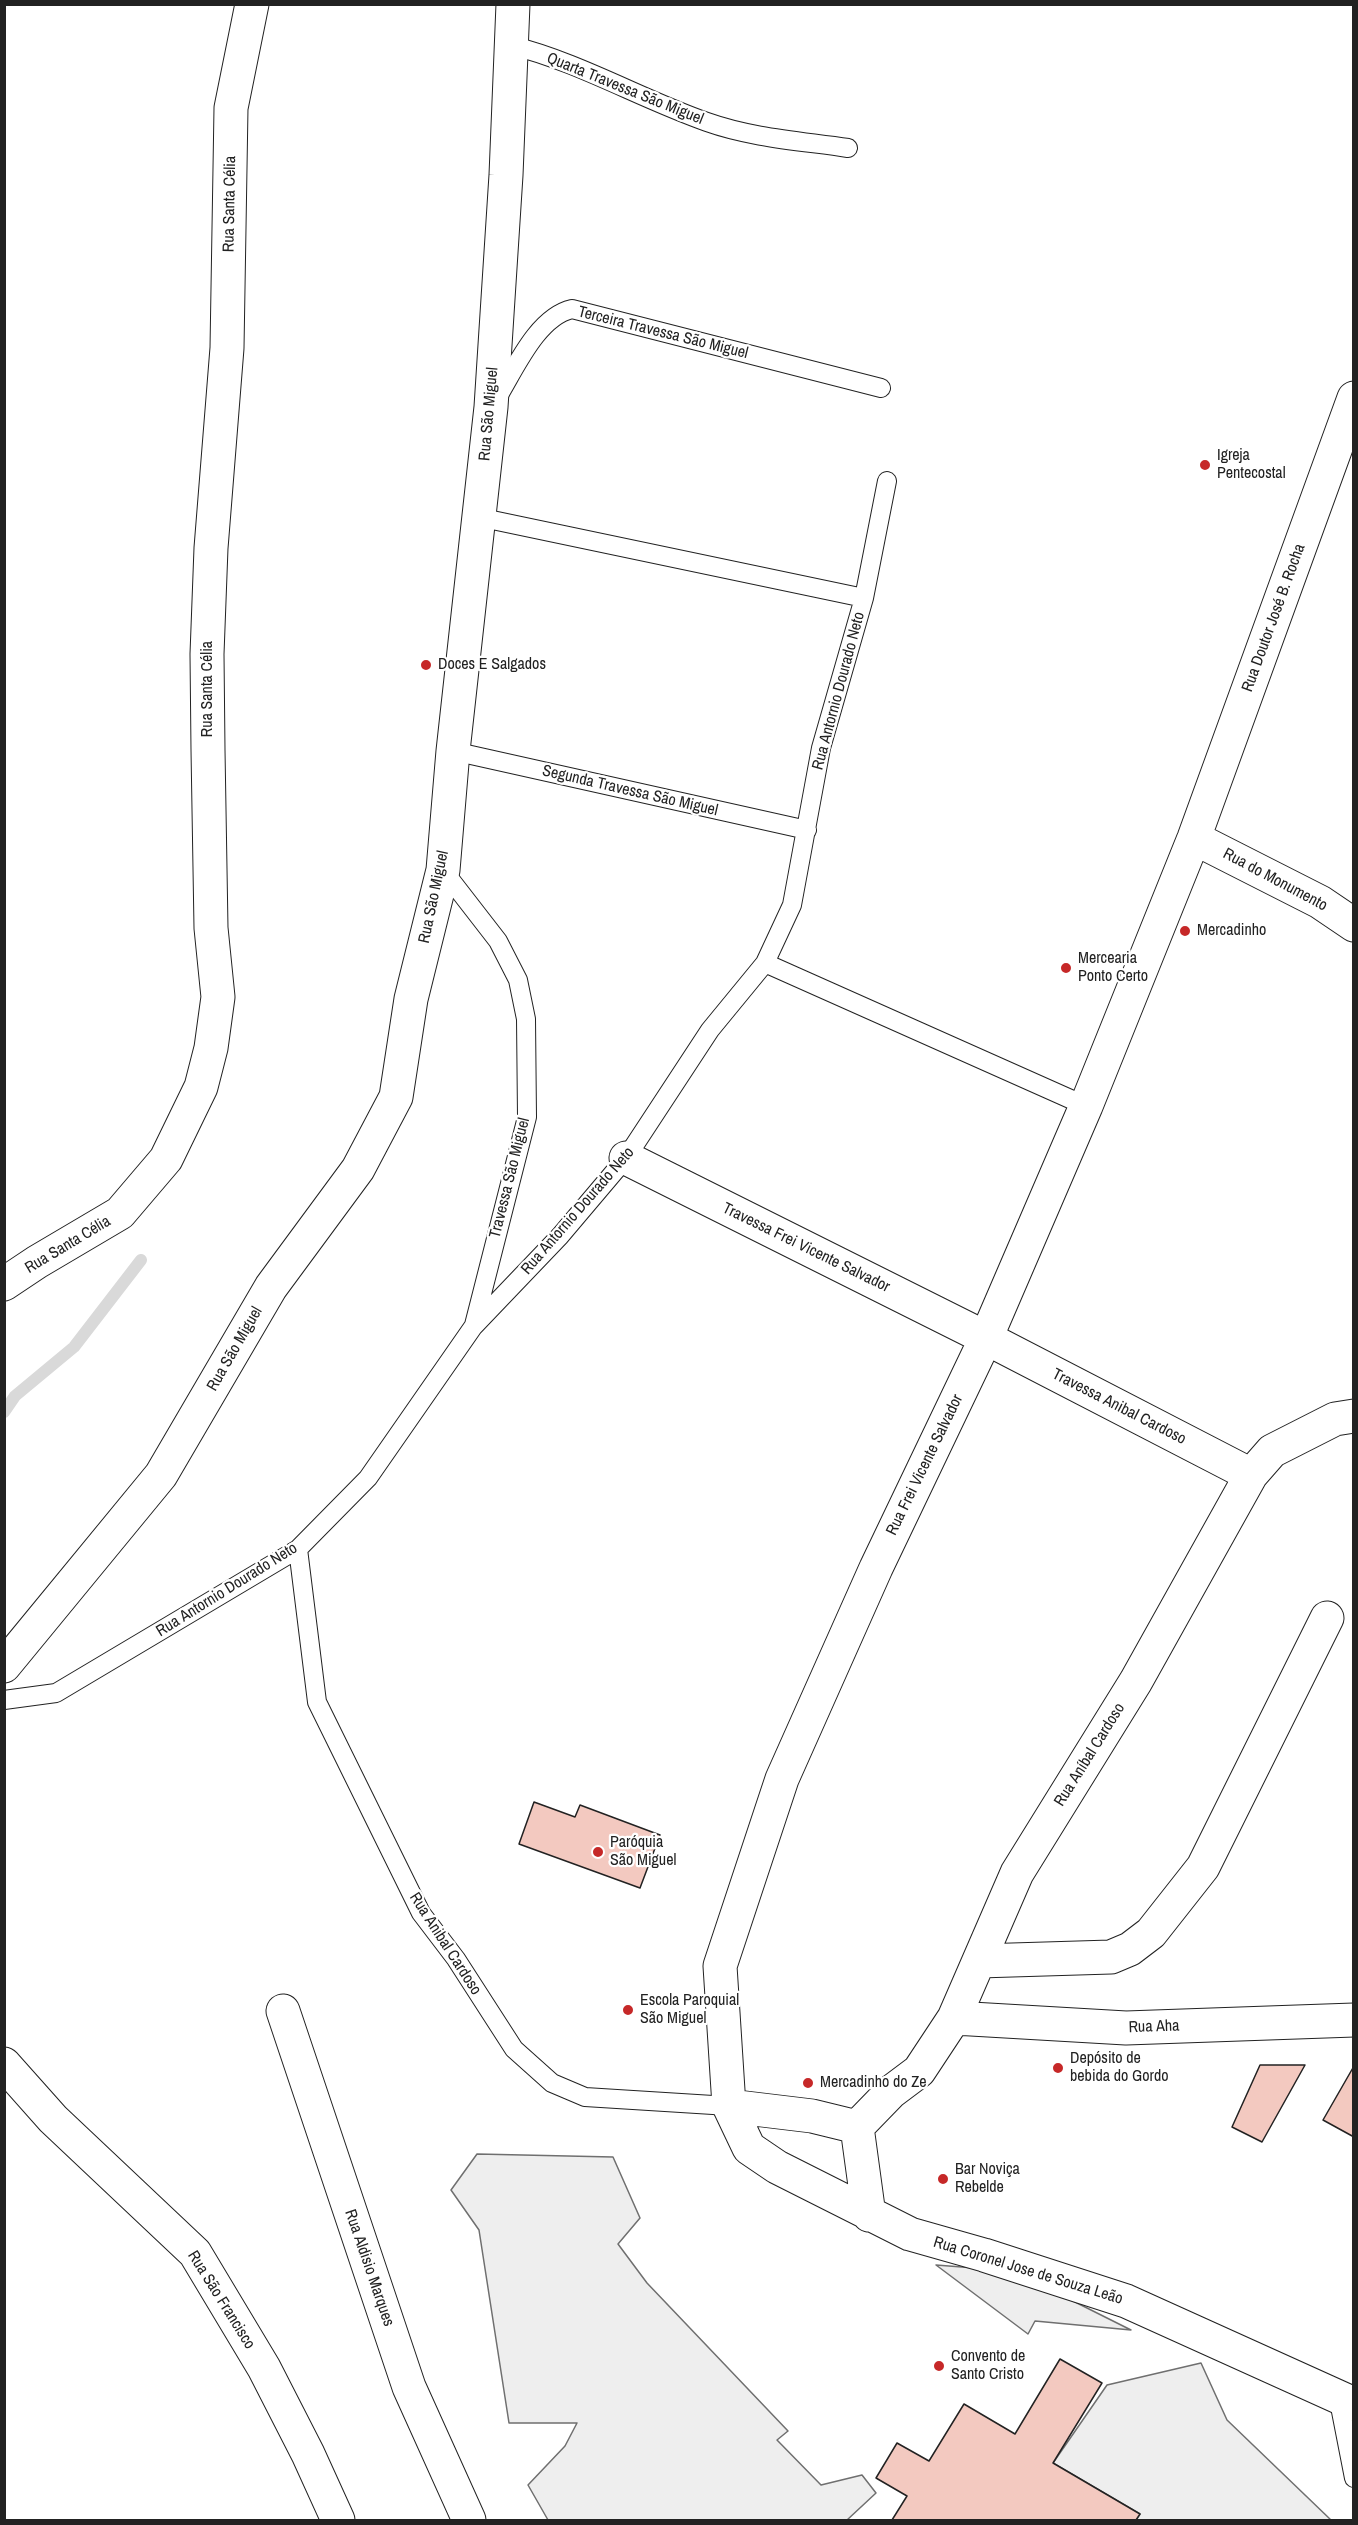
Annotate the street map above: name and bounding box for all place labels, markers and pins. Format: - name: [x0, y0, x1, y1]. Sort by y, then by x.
- place label: Igreja Pentecostal: [1217, 446, 1286, 484]
- marker: Igreja Pentecostal: [1198, 458, 1212, 472]
- place label: Doces E Salgados: [438, 655, 546, 675]
- marker: Doces E Salgados: [419, 658, 433, 672]
- place label: Mercadinho: [1197, 921, 1266, 941]
- marker: Mercadinho: [1178, 924, 1192, 938]
- place label: Mercearia Ponto Certo: [1078, 949, 1148, 987]
- marker: Mercearia Ponto Certo: [1059, 961, 1073, 975]
- place label: Paróquia São Miguel: [610, 1833, 676, 1871]
- marker: Paróquia São Miguel: [591, 1845, 605, 1859]
- place label: Escola Paroquial São Miguel: [640, 1991, 739, 2029]
- marker: Escola Paroquial São Miguel: [621, 2003, 635, 2017]
- place label: Depósito de bebida do Gordo: [1070, 2049, 1168, 2087]
- marker: Depósito de bebida do Gordo: [1051, 2061, 1065, 2075]
- place label: Mercadinho do Ze: [820, 2073, 926, 2093]
- marker: Mercadinho do Ze: [801, 2076, 815, 2090]
- place label: Bar Noviça Rebelde: [955, 2160, 1020, 2198]
- marker: Bar Noviça Rebelde: [936, 2172, 950, 2186]
- place label: Convento de Santo Cristo: [951, 2347, 1025, 2385]
- marker: Convento de Santo Cristo: [932, 2359, 946, 2373]

